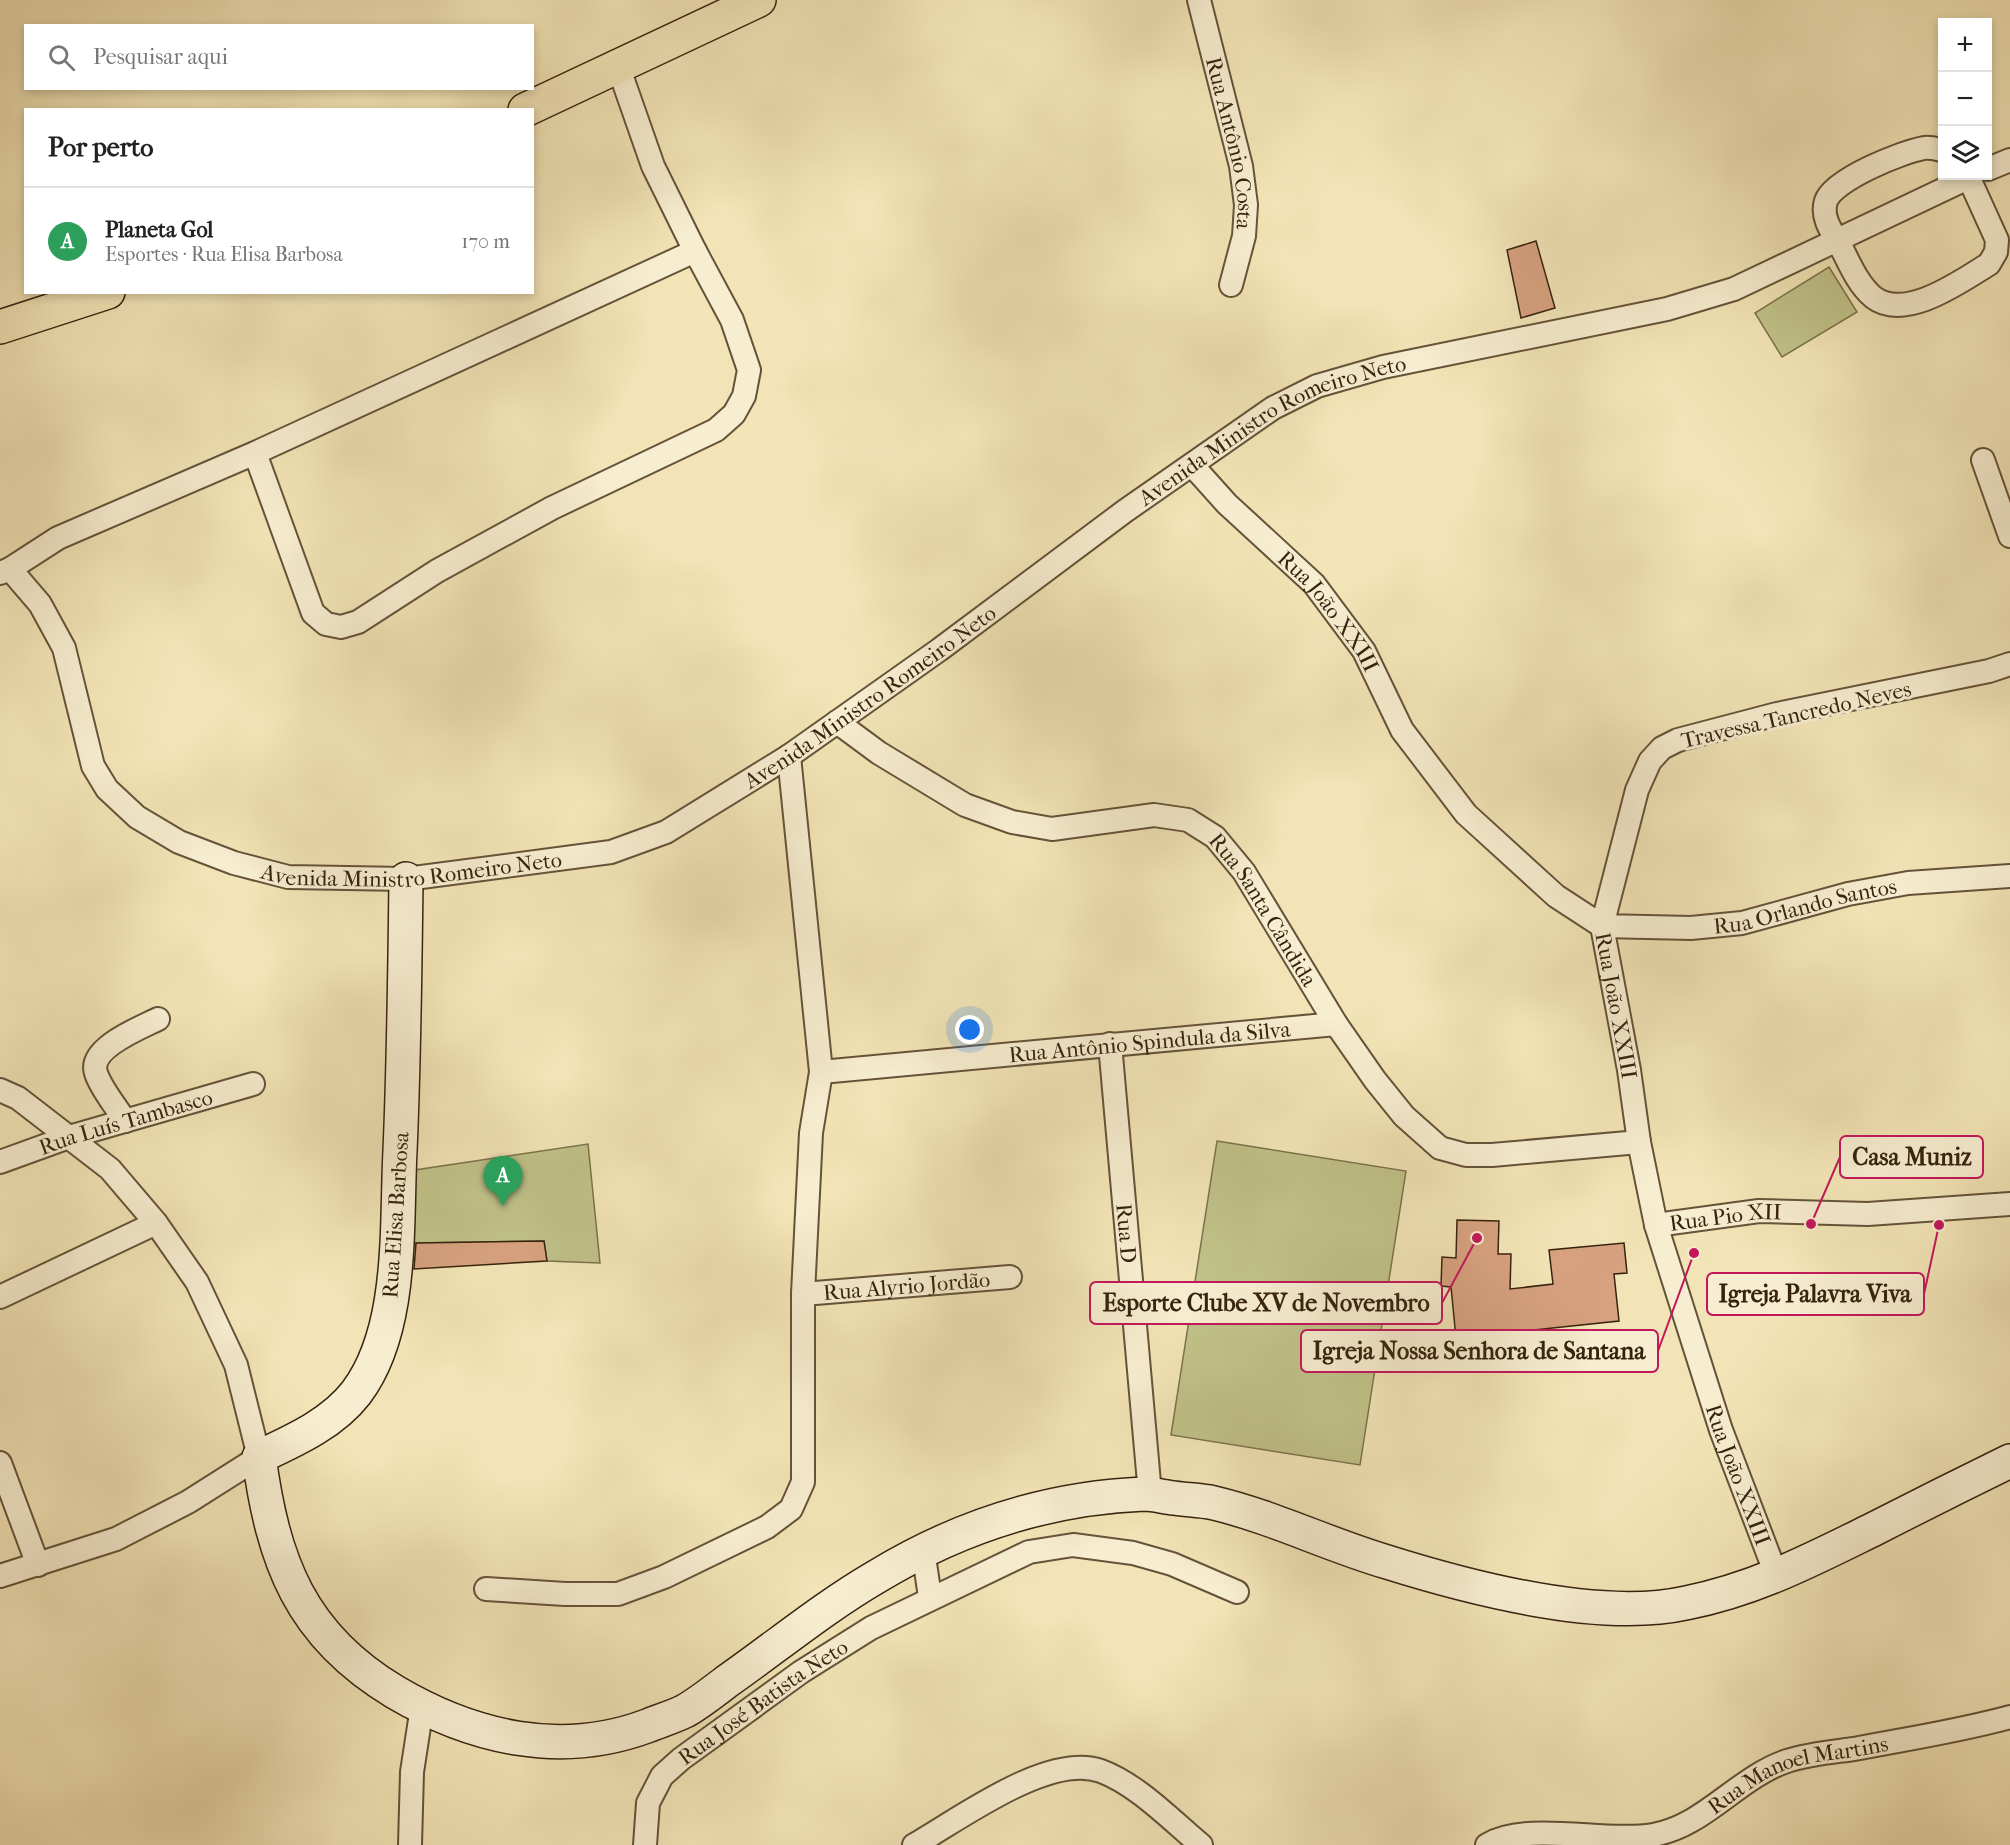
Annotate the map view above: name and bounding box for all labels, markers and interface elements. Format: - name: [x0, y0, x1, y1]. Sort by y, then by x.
- map controls: [1938, 18, 1992, 180]
- button: +: [1938, 18, 1992, 72]
- search box: [24, 24, 534, 90]
- icon: search: [45, 41, 78, 74]
- text: Pesquisar aqui: [93, 44, 228, 70]
- street label: Rua Antônio Costa: [1200, 54, 1258, 231]
- button: −: [1938, 72, 1992, 126]
- button: layers: [1938, 126, 1992, 180]
- text: Por perto: [48, 132, 153, 163]
- text: Planeta Gol: [105, 217, 213, 243]
- text: A: [61, 230, 74, 253]
- text: 170 m: [461, 230, 510, 253]
- text: Esportes · Rua Elisa Barbosa: [105, 243, 343, 266]
- street label: Avenida Ministro Romeiro Neto: [1133, 351, 1408, 512]
- street label: Rua João XXIII: [1272, 545, 1384, 676]
- street label: Avenida Ministro Romeiro Neto: [739, 600, 1001, 795]
- street label: Travessa Tancredo Neves: [1679, 676, 1914, 754]
- street label: Rua Santa Cândida: [1203, 828, 1323, 992]
- street label: Avenida Ministro Romeiro Neto: [257, 847, 563, 893]
- street label: Rua Orlando Santos: [1712, 873, 1899, 940]
- street label: Rua João XXIII: [1589, 930, 1642, 1081]
- your location: [955, 1015, 984, 1044]
- street label: Rua Antônio Spindula da Silva: [1008, 1016, 1293, 1068]
- street label: Rua Luís Tambasco: [35, 1084, 216, 1161]
- street label: Rua Elisa Barbosa: [377, 1130, 415, 1299]
- callout: Casa Muniz: [1840, 1136, 1983, 1178]
- text: Casa Muniz: [1852, 1143, 1972, 1171]
- pin: A: [484, 1156, 522, 1206]
- street label: Rua Pio XII: [1668, 1198, 1782, 1237]
- street label: Rua D: [1110, 1202, 1141, 1264]
- street label: Rua Alyrio Jordão: [822, 1267, 991, 1306]
- callout: Igreja Palavra Viva: [1707, 1273, 1924, 1315]
- text: Igreja Palavra Viva: [1719, 1280, 1912, 1308]
- callout: Esporte Clube XV de Novembro: [1090, 1282, 1442, 1324]
- text: Esporte Clube XV de Novembro: [1102, 1289, 1430, 1317]
- callout: Igreja Nossa Senhora de Santana: [1301, 1330, 1658, 1372]
- text: Igreja Nossa Senhora de Santana: [1313, 1337, 1646, 1365]
- street label: Rua João XXIII: [1700, 1401, 1776, 1550]
- street label: Rua José Batista Neto: [673, 1634, 853, 1771]
- street label: Rua Manoel Martins: [1703, 1731, 1890, 1820]

